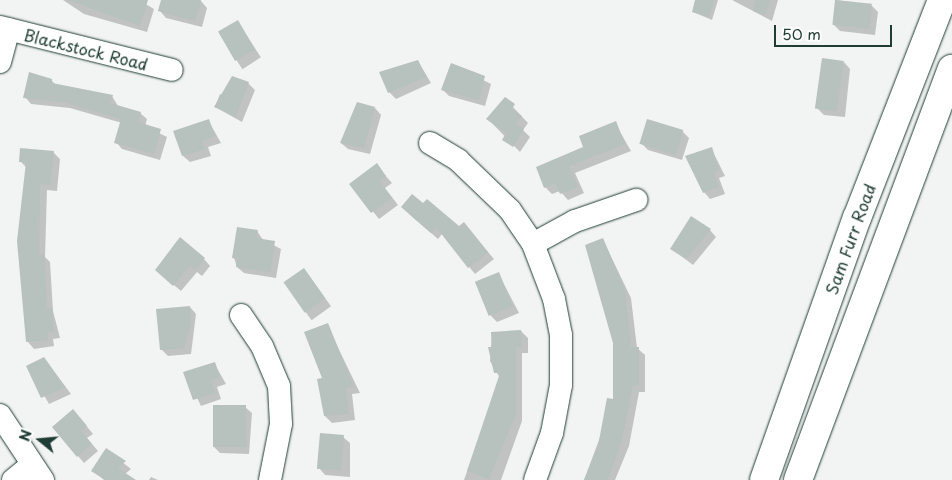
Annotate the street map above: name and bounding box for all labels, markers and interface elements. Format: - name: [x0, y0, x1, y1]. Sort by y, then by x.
- scale bar: [777, 15, 894, 47]
- text: 50 m: [782, 22, 821, 45]
- street label: Blackstock Road: [22, 24, 150, 74]
- street label: Sam Furr Road: [821, 181, 879, 297]
- north arrow: [15, 415, 65, 465]
- text: N: [14, 427, 37, 444]

